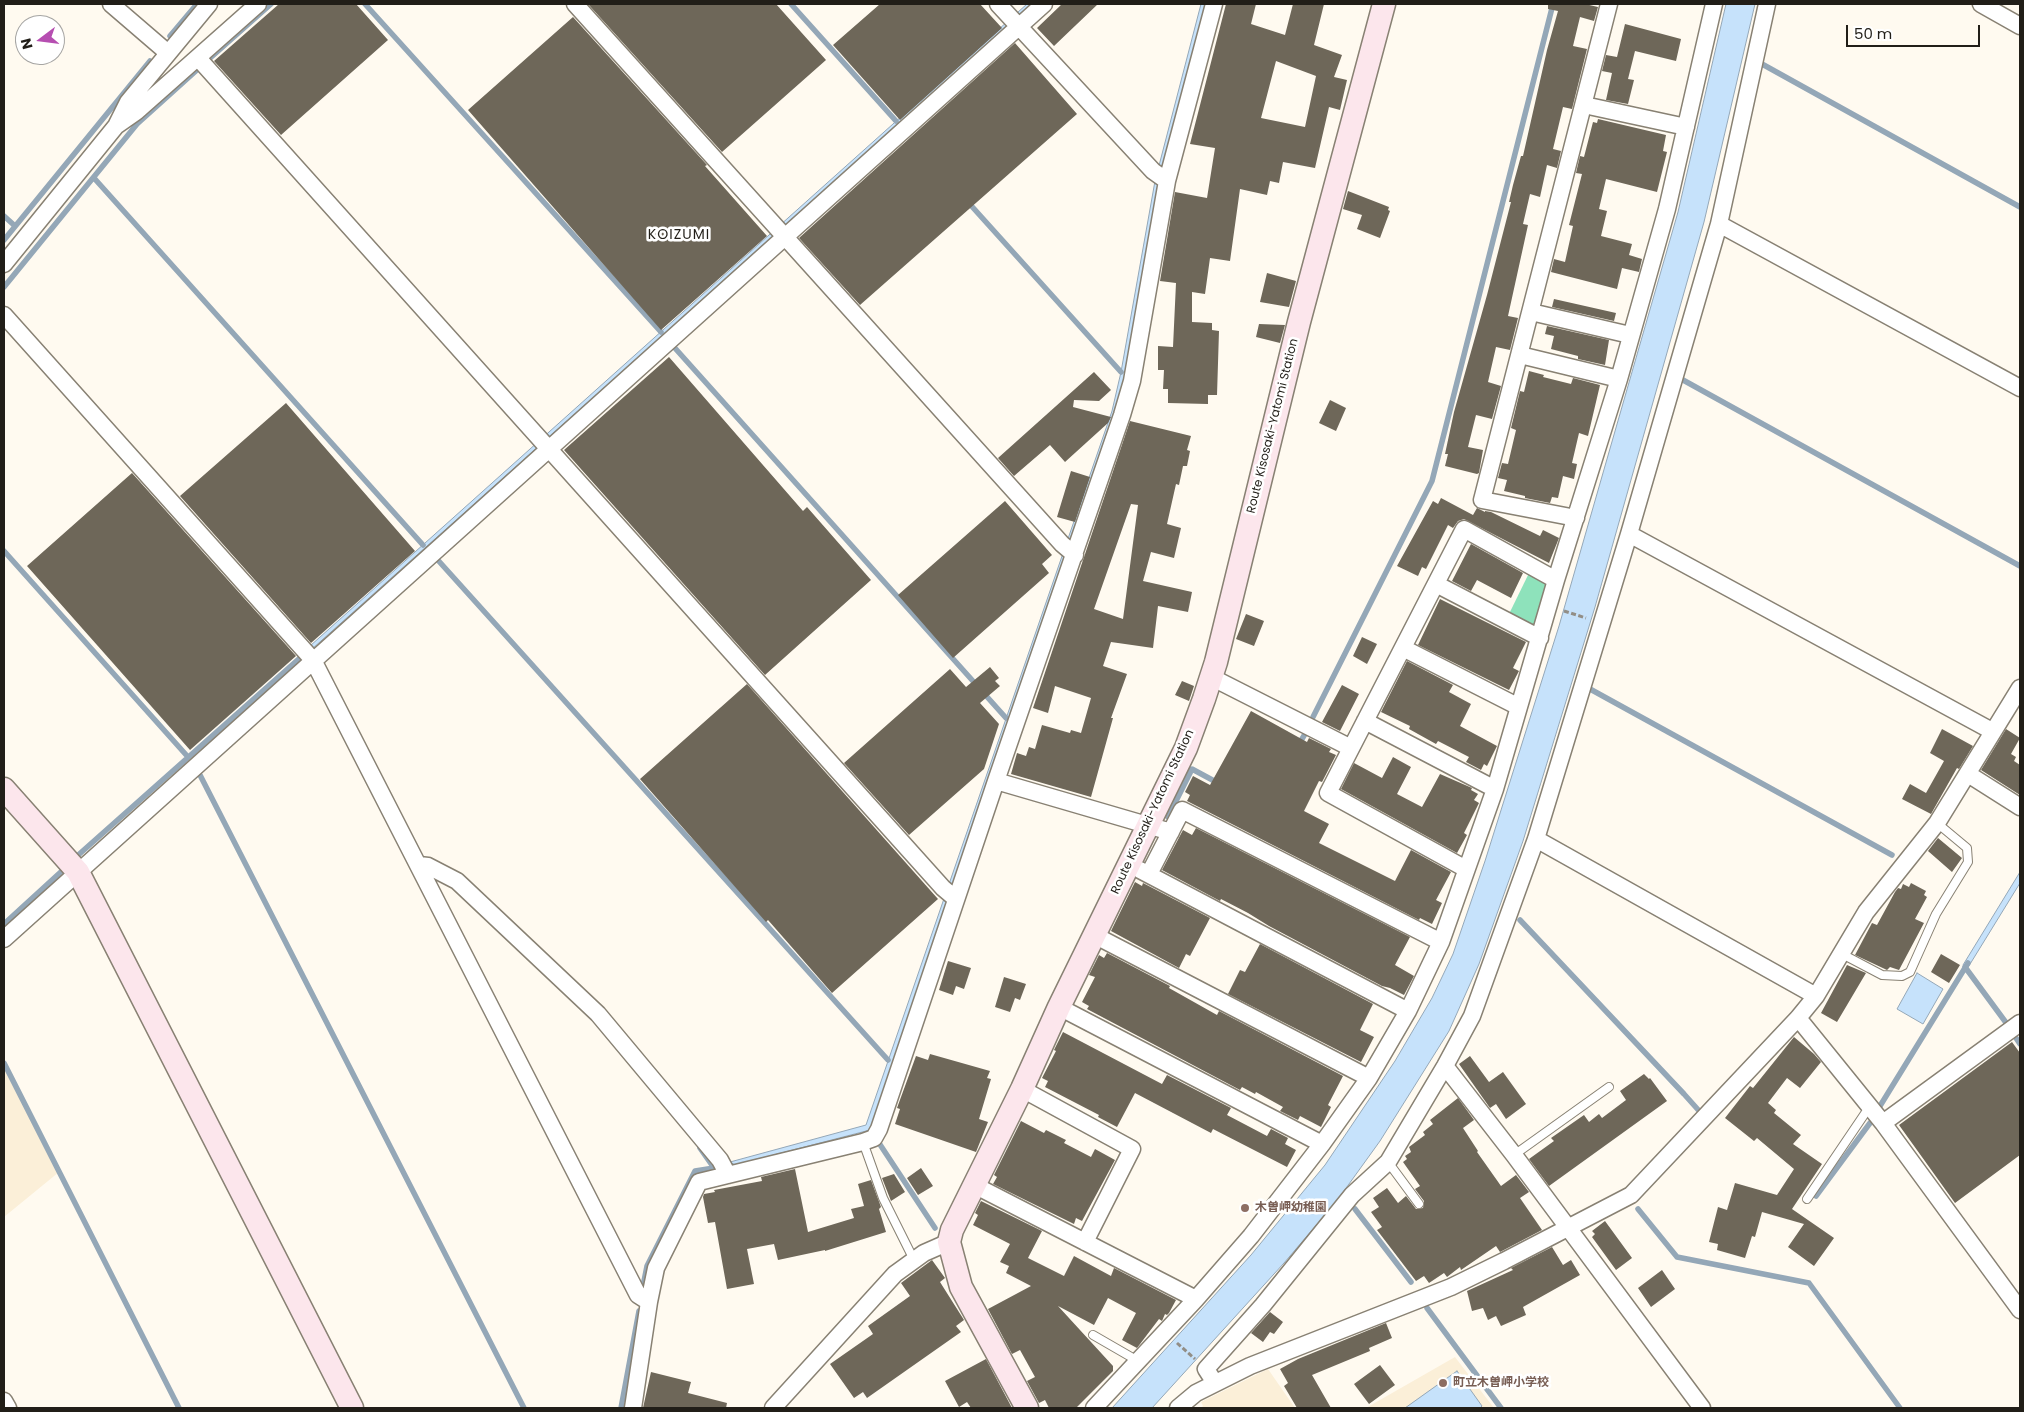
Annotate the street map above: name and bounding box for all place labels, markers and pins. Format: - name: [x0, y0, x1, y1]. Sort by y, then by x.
- place label: 木曽岬幼稚園: [1255, 1201, 1327, 1215]
- marker: 木曽岬幼稚園: [1239, 1202, 1251, 1214]
- place label: 町立木曽岬小学校: [1453, 1376, 1549, 1390]
- marker: 町立木曽岬小学校: [1437, 1377, 1449, 1389]

